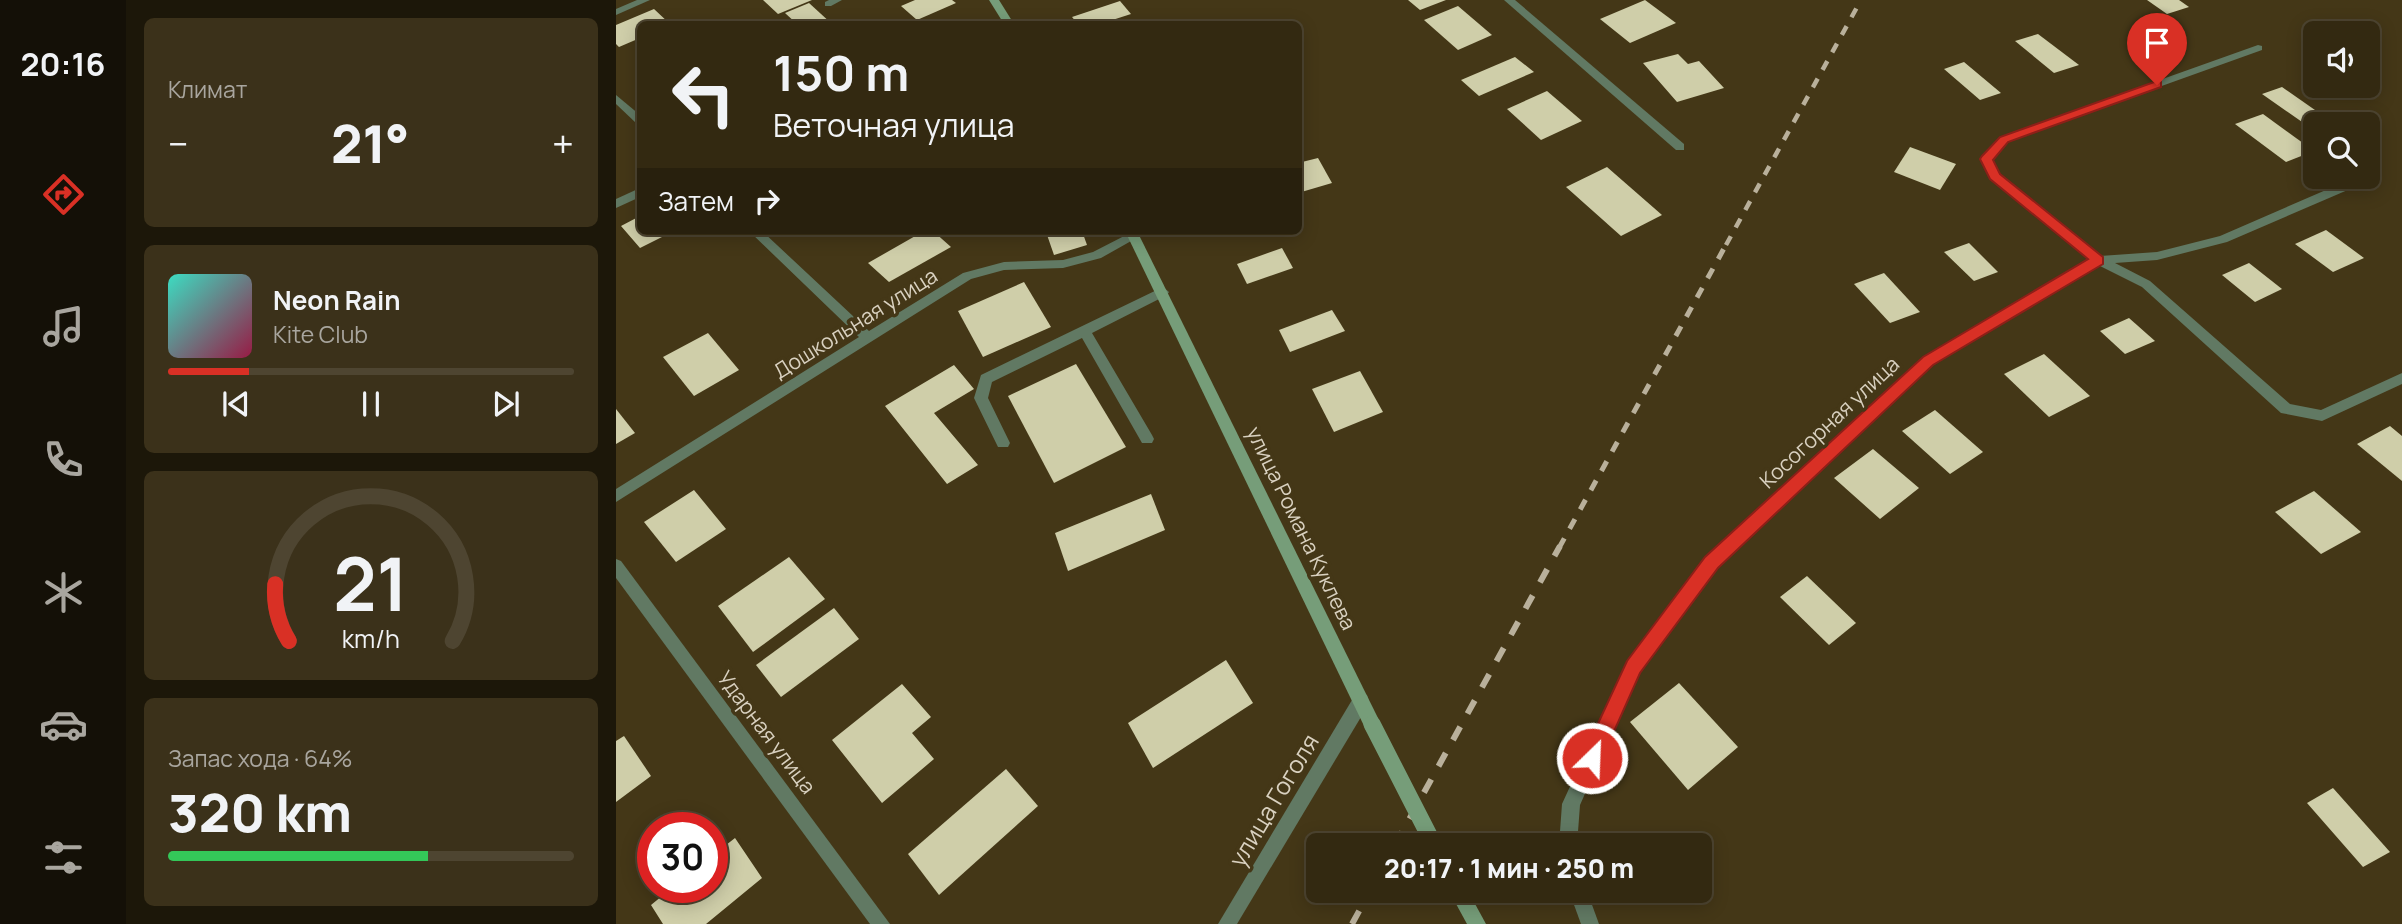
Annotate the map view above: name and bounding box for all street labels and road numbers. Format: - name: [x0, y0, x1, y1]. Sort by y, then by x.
- street label: Дошкольная улица: [768, 261, 942, 385]
- street label: Косогорная улица: [1753, 350, 1905, 494]
- street label: улица Романа Куклева: [1241, 422, 1363, 634]
- street label: Ударная улица: [712, 665, 822, 799]
- street label: улица Гоголя: [1220, 727, 1326, 873]

